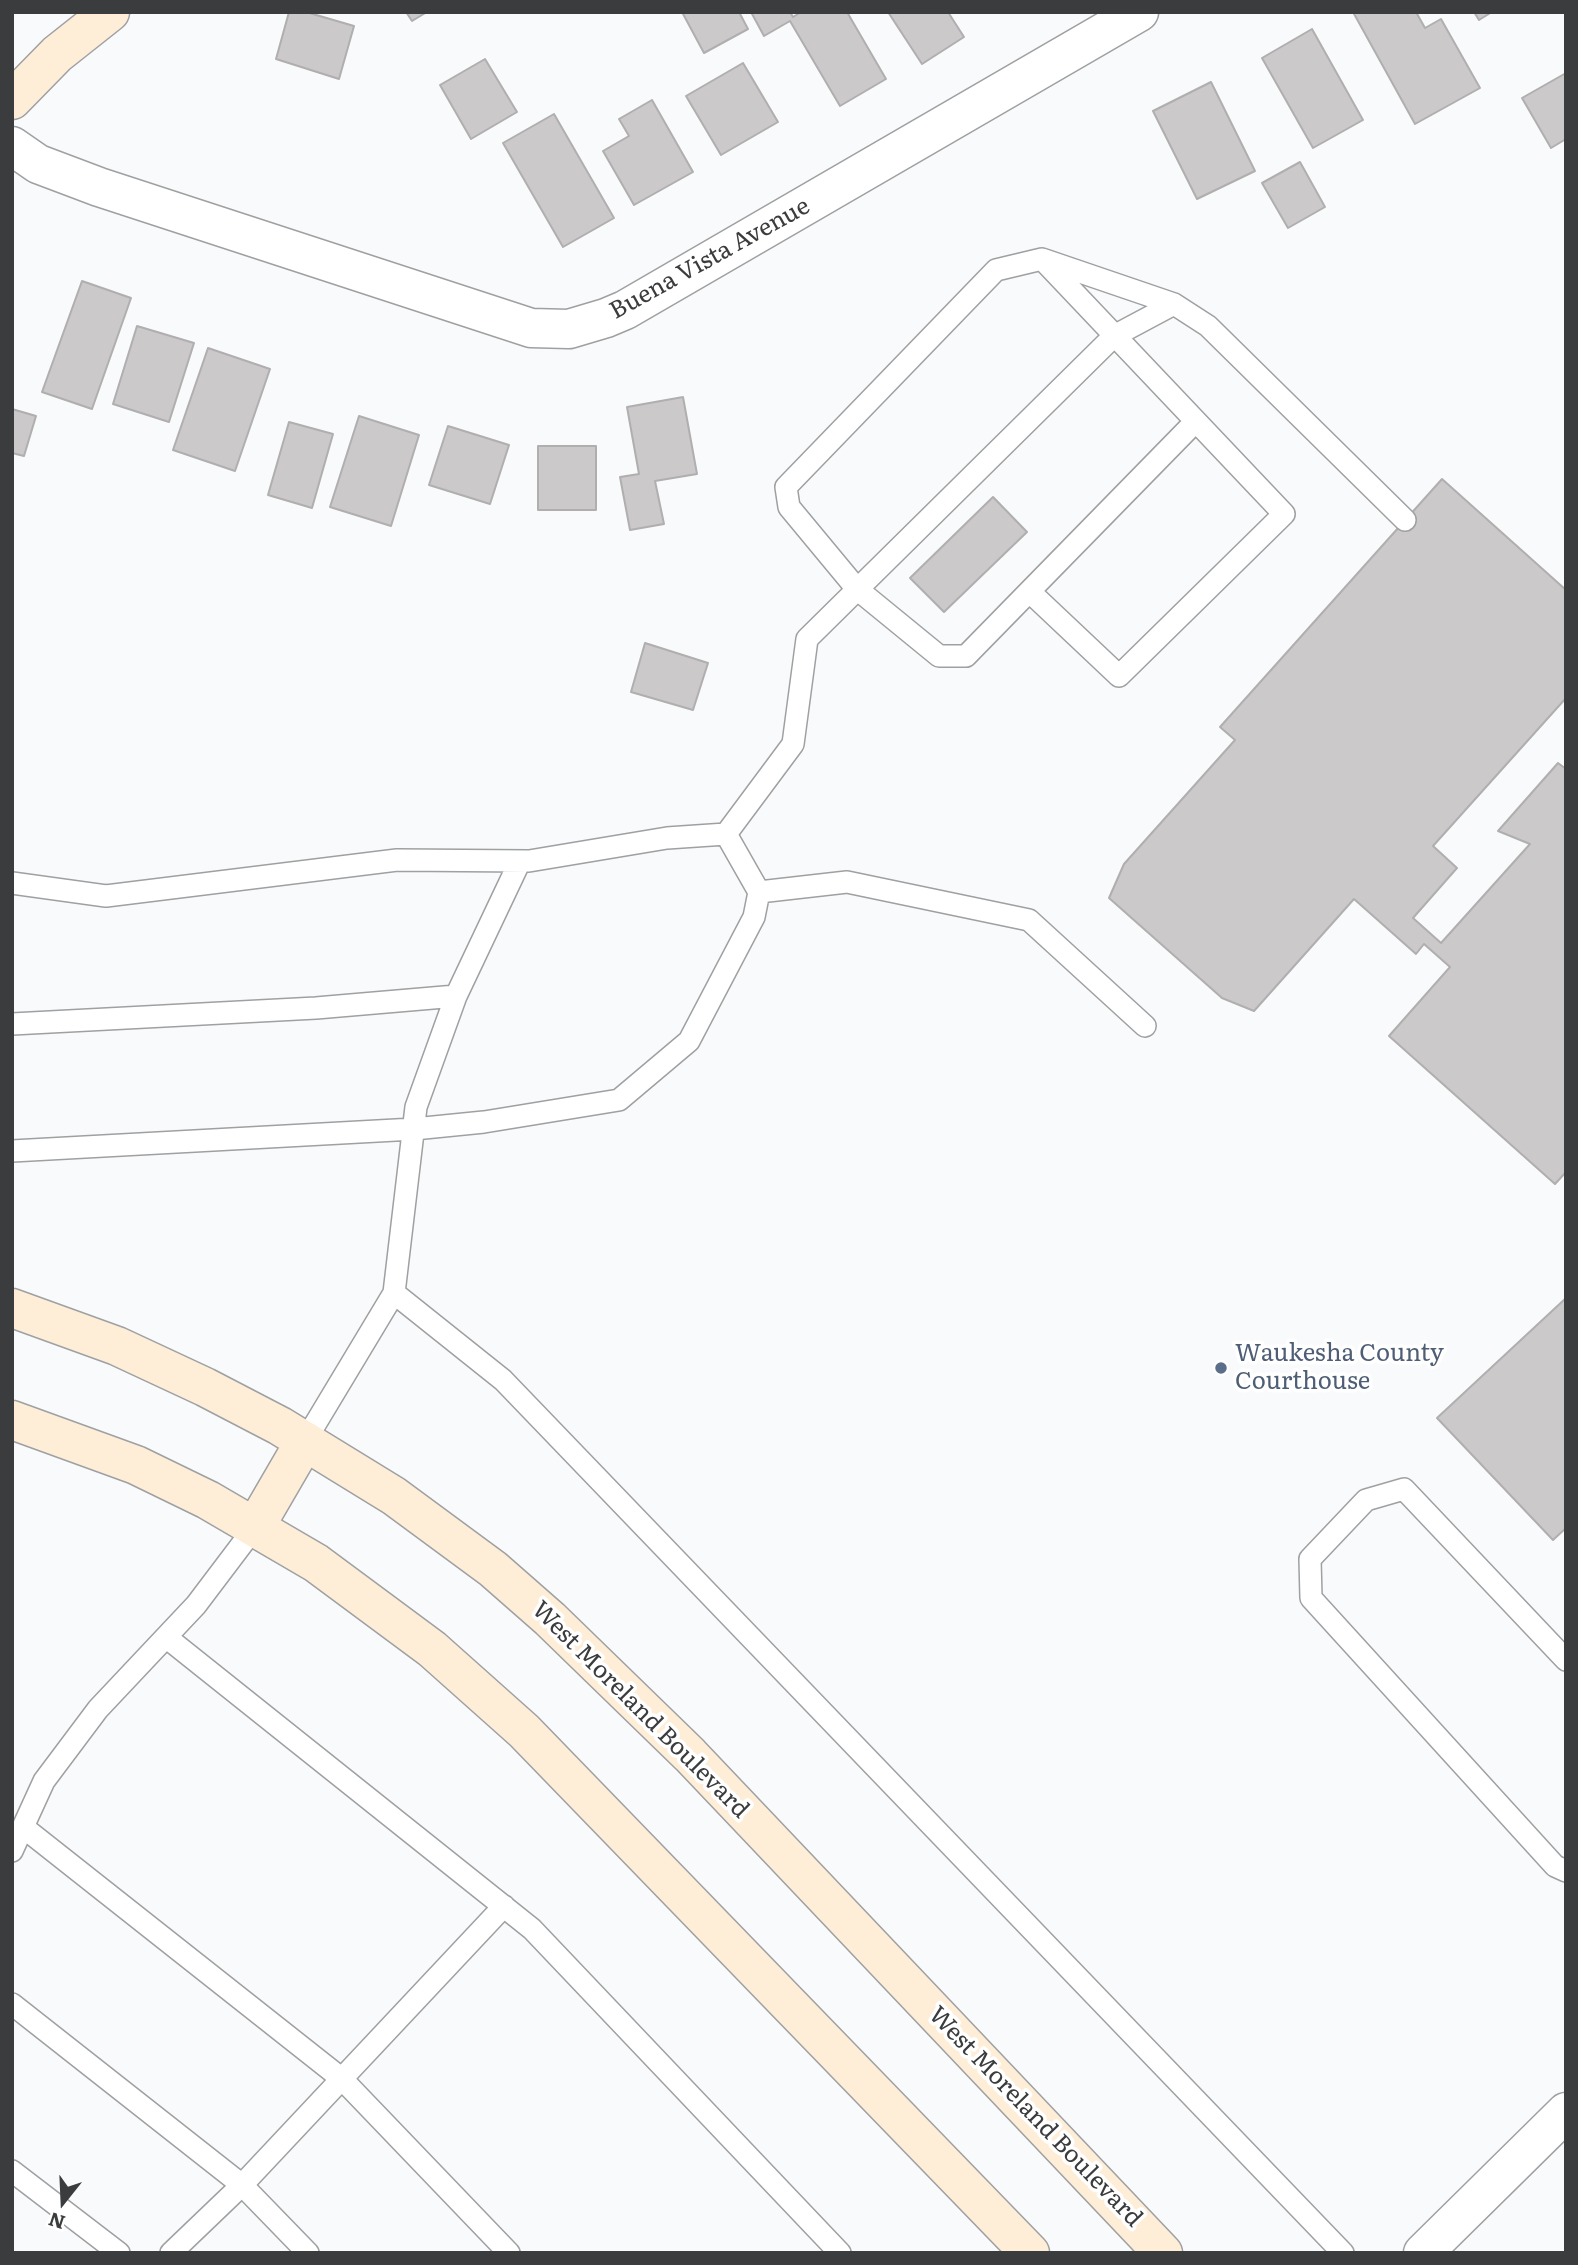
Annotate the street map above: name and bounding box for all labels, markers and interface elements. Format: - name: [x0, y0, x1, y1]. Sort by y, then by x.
- street label: Buena Vista Avenue: [605, 192, 815, 326]
- place label: Waukesha County Courthouse: [1235, 1340, 1444, 1396]
- marker: Waukesha County Courthouse: [1213, 1360, 1229, 1376]
- street label: West Moreland Boulevard: [525, 1595, 755, 1825]
- street label: West Moreland Boulevard: [922, 2001, 1148, 2233]
- north arrow: [28, 2167, 98, 2237]
- text: N: [45, 2206, 68, 2238]

